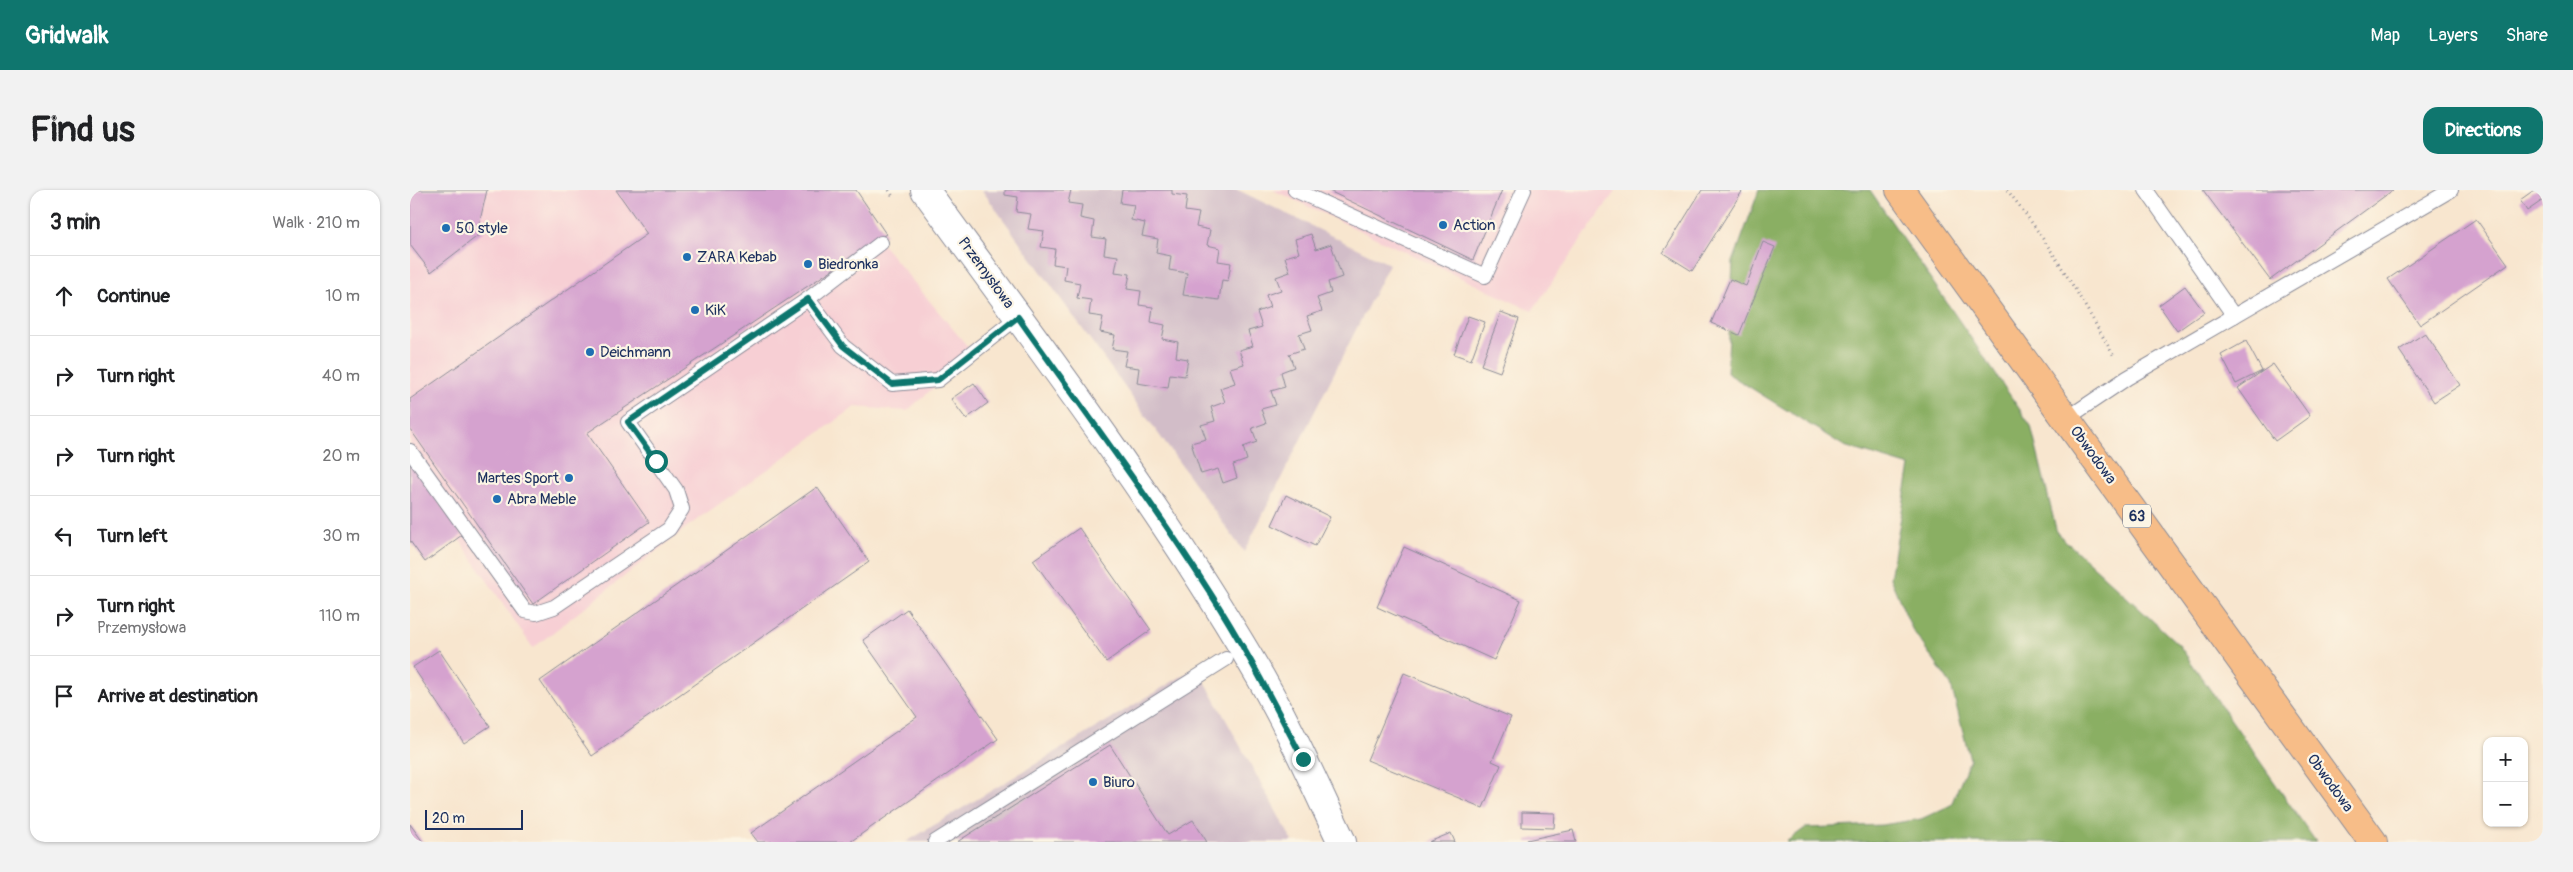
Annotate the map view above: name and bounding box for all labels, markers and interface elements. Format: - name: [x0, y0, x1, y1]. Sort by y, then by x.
- text: Gridwalk: [25, 21, 109, 50]
- text: Map: [2371, 24, 2400, 47]
- text: Layers: [2428, 24, 2478, 47]
- text: Share: [2506, 24, 2548, 47]
- button: Directions: [2423, 107, 2543, 154]
- text: Find us: [30, 108, 135, 152]
- text: 3 min: [50, 209, 100, 236]
- text: Walk · 210 m: [272, 213, 360, 233]
- place label: Action: [1453, 216, 1495, 235]
- place label: 50 style: [456, 219, 508, 238]
- marker: Action: [1437, 219, 1449, 231]
- marker: 50 style: [440, 222, 452, 234]
- street label: Przemysłowa: [954, 234, 1018, 312]
- place label: ZARA Kebab: [697, 248, 777, 267]
- marker: ZARA Kebab: [681, 251, 693, 263]
- place label: Biedronka: [818, 255, 879, 274]
- marker: Biedronka: [802, 258, 814, 270]
- icon: ahead: [50, 282, 78, 310]
- text: Continue: [97, 284, 170, 308]
- text: 10 m: [325, 286, 360, 306]
- place label: KiK: [705, 301, 726, 320]
- marker: KiK: [689, 304, 701, 316]
- place label: Deichmann: [600, 343, 671, 362]
- marker: Deichmann: [584, 346, 596, 358]
- icon: right: [50, 362, 78, 390]
- text: Turn right: [97, 364, 175, 388]
- text: 40 m: [322, 366, 360, 386]
- street label: Obwodowa: [2066, 422, 2120, 488]
- icon: right: [50, 442, 78, 470]
- text: Turn right: [97, 444, 175, 468]
- text: 20 m: [322, 446, 360, 466]
- route start: [645, 450, 668, 473]
- place label: Martes Sport: [477, 469, 560, 488]
- marker: Martes Sport: [563, 472, 575, 484]
- place label: Abra Meble: [507, 490, 577, 509]
- marker: Abra Meble: [491, 493, 503, 505]
- road number: 63: [2123, 504, 2151, 528]
- icon: left: [50, 522, 78, 550]
- text: Turn left: [97, 524, 167, 548]
- text: 30 m: [322, 526, 360, 546]
- text: Turn right: [97, 594, 175, 618]
- icon: right: [50, 602, 78, 630]
- text: 110 m: [319, 606, 360, 626]
- text: Przemysłowa: [97, 618, 186, 638]
- icon: arrive: [50, 682, 78, 710]
- text: Arrive at destination: [97, 684, 258, 708]
- map controls: [2483, 737, 2528, 827]
- button: +: [2483, 737, 2528, 782]
- route end: [1292, 748, 1315, 771]
- street label: Obwodowa: [2303, 750, 2357, 816]
- place label: Biuro: [1103, 773, 1135, 792]
- marker: Biuro: [1087, 776, 1099, 788]
- button: −: [2483, 782, 2528, 827]
- scale bar: [425, 807, 522, 830]
- text: 20 m: [432, 810, 465, 827]

